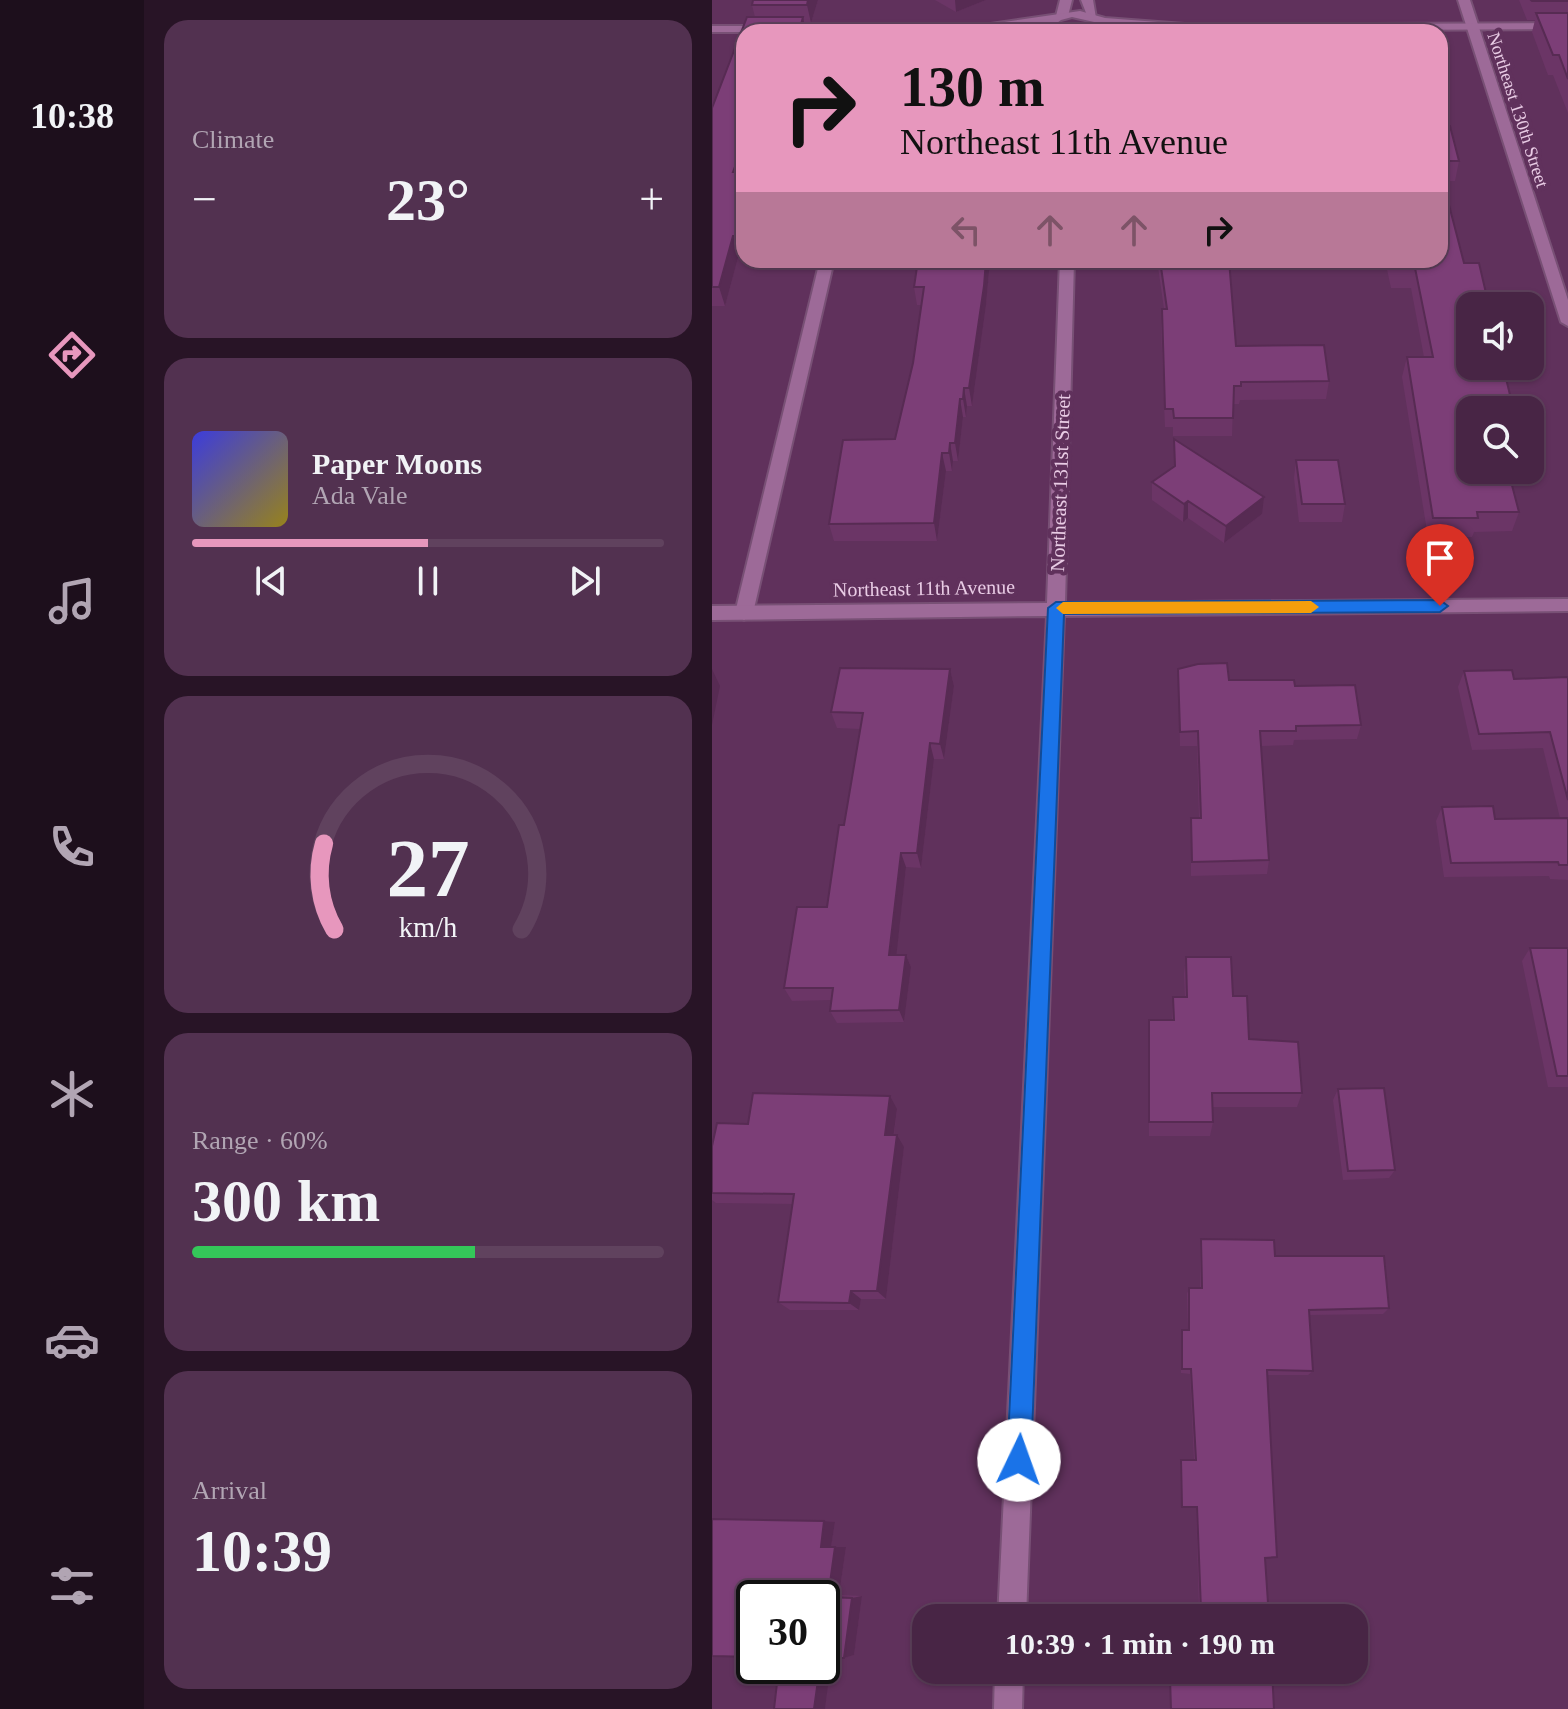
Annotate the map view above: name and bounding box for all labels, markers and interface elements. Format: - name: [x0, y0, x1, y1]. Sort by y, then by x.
- street label: Northeast 130th Street: [1483, 30, 1553, 190]
- icon: right: [768, 56, 872, 160]
- text: 130 m: [900, 56, 1045, 118]
- text: 10:38: [30, 96, 114, 136]
- text: Northeast 11th Avenue: [900, 122, 1228, 162]
- text: Climate: [192, 125, 274, 154]
- text: 23°: [386, 167, 470, 233]
- text: −: [192, 175, 217, 224]
- text: +: [639, 175, 664, 224]
- icon: left: [944, 208, 988, 252]
- icon: ahead: [1028, 208, 1072, 252]
- icon: ahead: [1112, 208, 1156, 252]
- icon: right: [1196, 208, 1240, 252]
- map controls: [1456, 292, 1544, 484]
- button: sound: [1456, 292, 1544, 380]
- icon: directions: [44, 327, 100, 383]
- street label: Northeast 131st Street: [1046, 393, 1074, 572]
- button: search: [1456, 396, 1544, 484]
- text: Paper Moons: [312, 447, 482, 480]
- text: Ada Vale: [312, 481, 408, 510]
- pin: [1406, 524, 1474, 606]
- icon: arrive: [1418, 536, 1462, 580]
- icon: previous: [249, 559, 293, 603]
- icon: pause: [406, 559, 450, 603]
- icon: next: [563, 559, 607, 603]
- icon: music: [44, 573, 100, 629]
- street label: Northeast 11th Avenue: [833, 575, 1015, 601]
- icon: phone: [44, 819, 100, 875]
- text: 27: [386, 822, 470, 914]
- text: km/h: [399, 913, 457, 944]
- icon: climate: [44, 1066, 100, 1122]
- text: Range · 60%: [192, 1126, 328, 1155]
- text: 300 km: [192, 1168, 380, 1234]
- icon: car: [44, 1312, 100, 1368]
- position arrow: [977, 1418, 1061, 1502]
- text: Arrival: [192, 1476, 267, 1505]
- text: 10:39: [192, 1518, 332, 1584]
- icon: filters: [44, 1558, 100, 1614]
- speed limit sign: 30: [736, 1580, 840, 1684]
- text: 10:39 · 1 min · 190 m: [1005, 1627, 1275, 1660]

